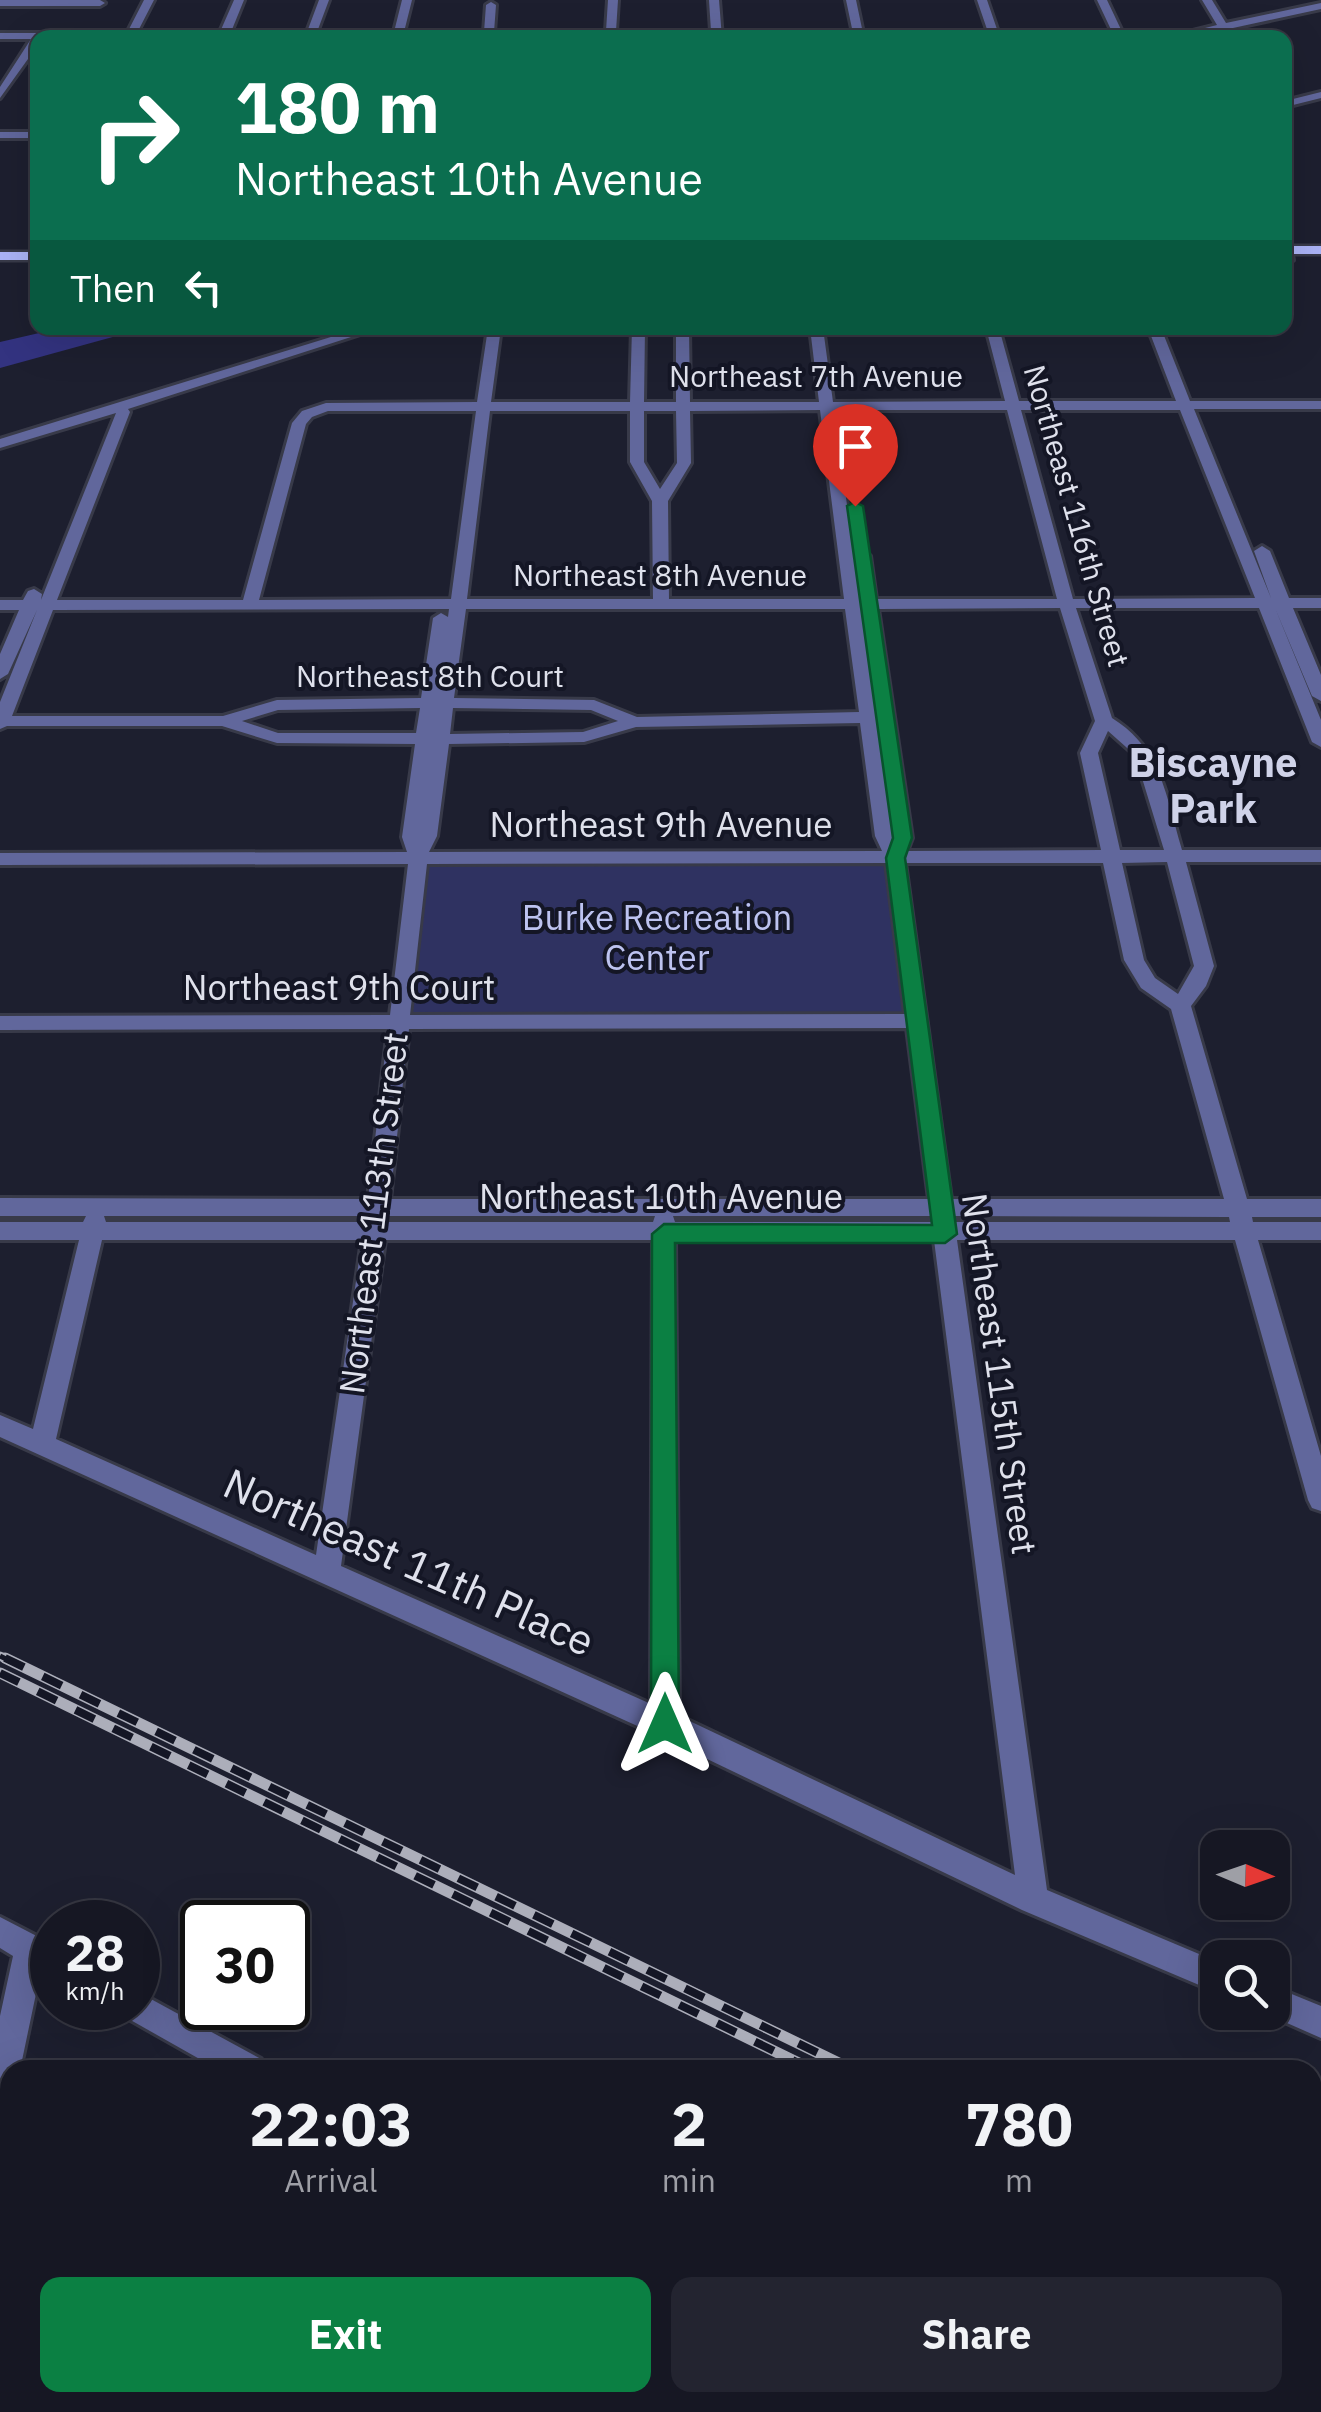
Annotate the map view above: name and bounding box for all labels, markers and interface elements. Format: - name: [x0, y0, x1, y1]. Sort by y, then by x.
- text: 180 m: [235, 61, 440, 152]
- icon: right: [70, 70, 200, 200]
- text: Northeast 10th Avenue: [235, 149, 703, 207]
- icon: left: [176, 260, 231, 315]
- text: Then: [70, 263, 156, 312]
- street label: Northeast 7th Avenue: [669, 356, 963, 395]
- street label: Northeast 116th Street: [1016, 360, 1139, 671]
- pin: [813, 404, 898, 507]
- icon: arrive: [828, 419, 883, 474]
- street label: Northeast 8th Avenue: [513, 555, 807, 594]
- street label: Northeast 8th Court: [296, 656, 564, 695]
- district label: Biscayne Park: [1128, 736, 1298, 834]
- street label: Northeast 9th Avenue: [489, 801, 833, 847]
- park label: Burke Recreation Center: [522, 894, 792, 980]
- street label: Northeast 9th Court: [183, 964, 495, 1010]
- street label: Northeast 113th Street: [328, 1029, 418, 1396]
- street label: Northeast 10th Avenue: [479, 1173, 843, 1219]
- street label: Northeast 115th Street: [952, 1190, 1048, 1557]
- street label: Northeast 11th Place: [215, 1455, 603, 1668]
- position arrow: [613, 1672, 717, 1776]
- north arrow: [1200, 1830, 1290, 1920]
- map controls: [1200, 1830, 1290, 2030]
- speed limit sign: 30: [180, 1900, 310, 2030]
- text: 28: [65, 1920, 125, 1985]
- button: search: [1200, 1940, 1290, 2030]
- text: km/h: [66, 1974, 124, 2007]
- text: 22:03: [249, 2084, 413, 2163]
- text: 2: [671, 2084, 707, 2163]
- text: 780: [965, 2084, 1073, 2163]
- text: Arrival: [284, 2159, 378, 2201]
- text: min: [662, 2159, 716, 2201]
- text: m: [1005, 2159, 1033, 2201]
- button: Exit: [40, 2277, 651, 2392]
- button: Share: [671, 2277, 1282, 2392]

